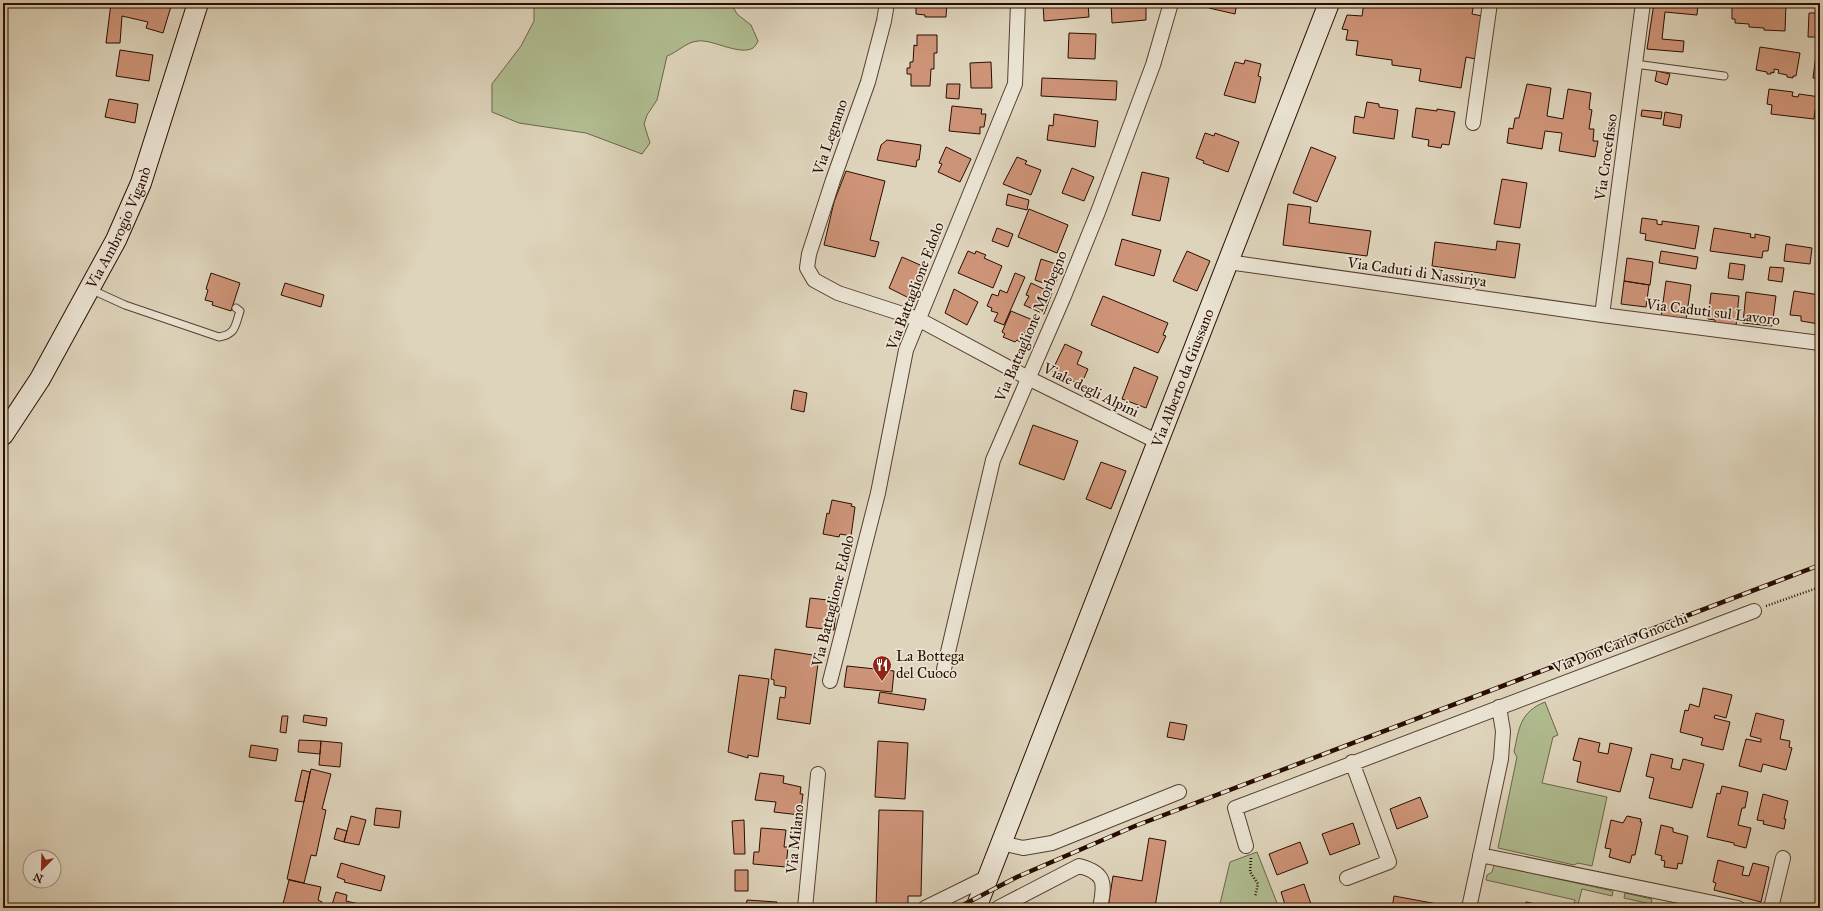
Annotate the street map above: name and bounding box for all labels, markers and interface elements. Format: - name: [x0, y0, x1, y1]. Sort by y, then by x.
- street label: Via Legnano: [808, 97, 851, 178]
- street label: Via Crocefisso: [1591, 112, 1621, 203]
- street label: Via Ambrogio Viganò: [82, 164, 155, 293]
- street label: Via Battaglione Edolo: [882, 219, 948, 353]
- street label: Via Battaglione Morbegno: [991, 247, 1071, 405]
- street label: Via Caduti di Nassiriya: [1345, 253, 1488, 291]
- street label: Via Caduti sul Lavoro: [1644, 295, 1781, 329]
- street label: Via Alberto da Giussano: [1147, 306, 1218, 451]
- street label: Viale degli Alpini: [1039, 359, 1142, 421]
- street label: Via Battaglione Edolo: [808, 533, 858, 670]
- street label: Via Don Carlo Gnocchi: [1549, 609, 1690, 678]
- place label: La Bottega del Cuoco: [896, 647, 965, 682]
- restaurant icon: La Bottega del Cuoco: [871, 654, 893, 682]
- street label: Via Milano: [782, 803, 808, 876]
- north arrow: [22, 849, 62, 889]
- text: N: [31, 870, 45, 886]

